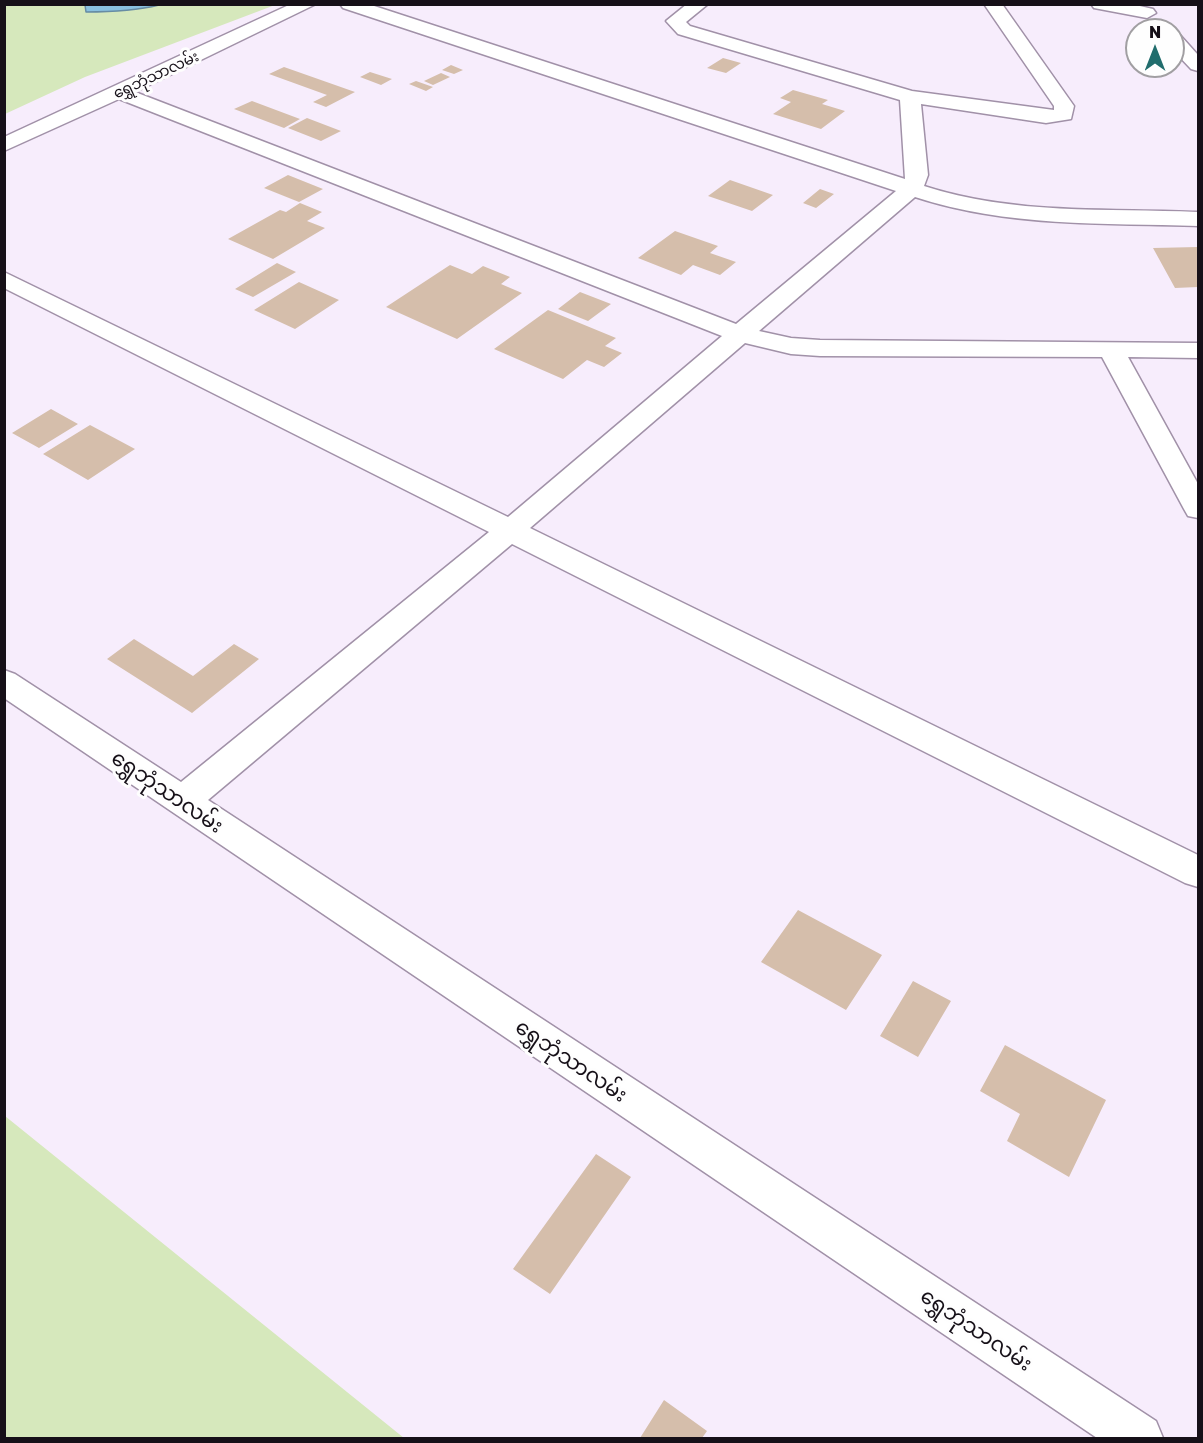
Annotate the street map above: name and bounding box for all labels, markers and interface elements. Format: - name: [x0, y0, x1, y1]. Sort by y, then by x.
- north arrow: [1125, 18, 1185, 78]
- text: N: [1149, 22, 1161, 42]
- street label: ရွှေဘုံသာလမ်း: [110, 47, 202, 103]
- street label: ရွှေဘုံသာလမ်း: [106, 745, 228, 839]
- street label: ရွှေဘုံသာလမ်း: [510, 1014, 632, 1108]
- street label: ရွှေဘုံသာလမ်း: [915, 1283, 1037, 1377]

